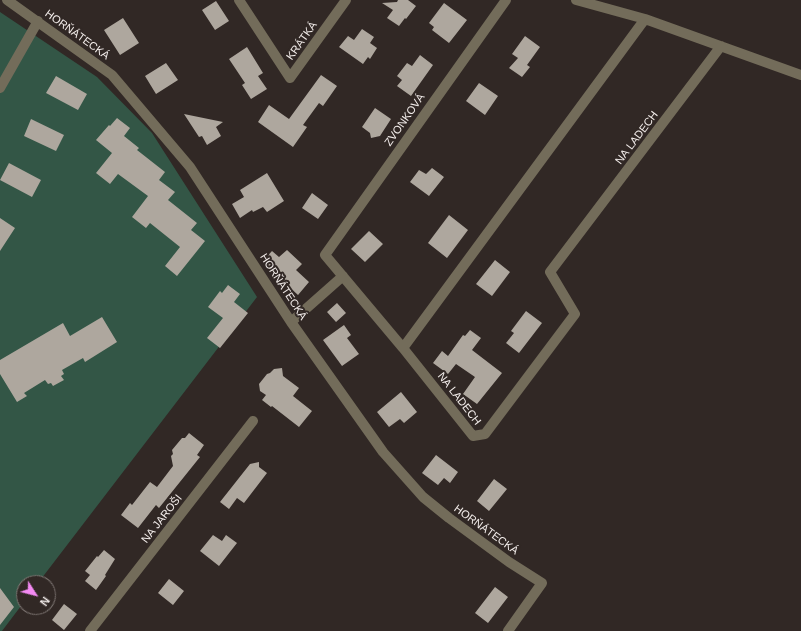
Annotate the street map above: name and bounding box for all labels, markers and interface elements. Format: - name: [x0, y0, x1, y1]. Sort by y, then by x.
- street label: HORŇÁTECKÁ: [42, 7, 112, 63]
- street label: KRÁTKÁ: [284, 19, 320, 63]
- street label: ZVONKOVÁ: [382, 91, 428, 149]
- street label: NA LADECH: [613, 109, 661, 167]
- street label: HORŇÁTECKÁ: [257, 251, 309, 323]
- street label: NA LADECH: [434, 370, 484, 428]
- street label: NA JAROŠI: [139, 492, 185, 546]
- street label: HORŇÁTECKÁ: [451, 502, 521, 558]
- north arrow: [16, 575, 56, 615]
- text: N: [38, 595, 52, 608]

